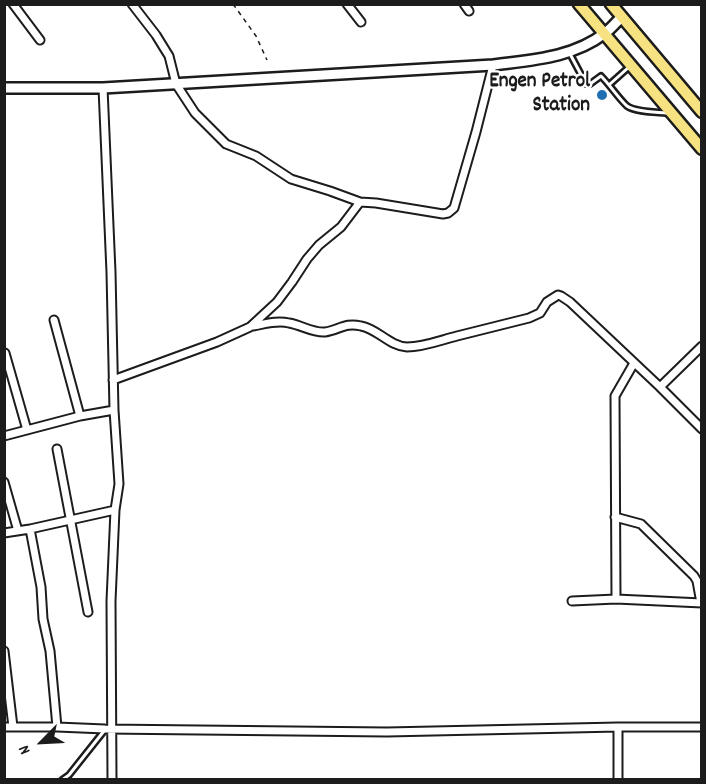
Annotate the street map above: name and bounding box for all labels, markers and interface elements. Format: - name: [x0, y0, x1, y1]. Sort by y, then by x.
- place label: Engen Petrol Station: [489, 70, 590, 120]
- marker: Engen Petrol Station: [595, 88, 609, 102]
- north arrow: [12, 712, 72, 772]
- text: N: [13, 741, 37, 758]

